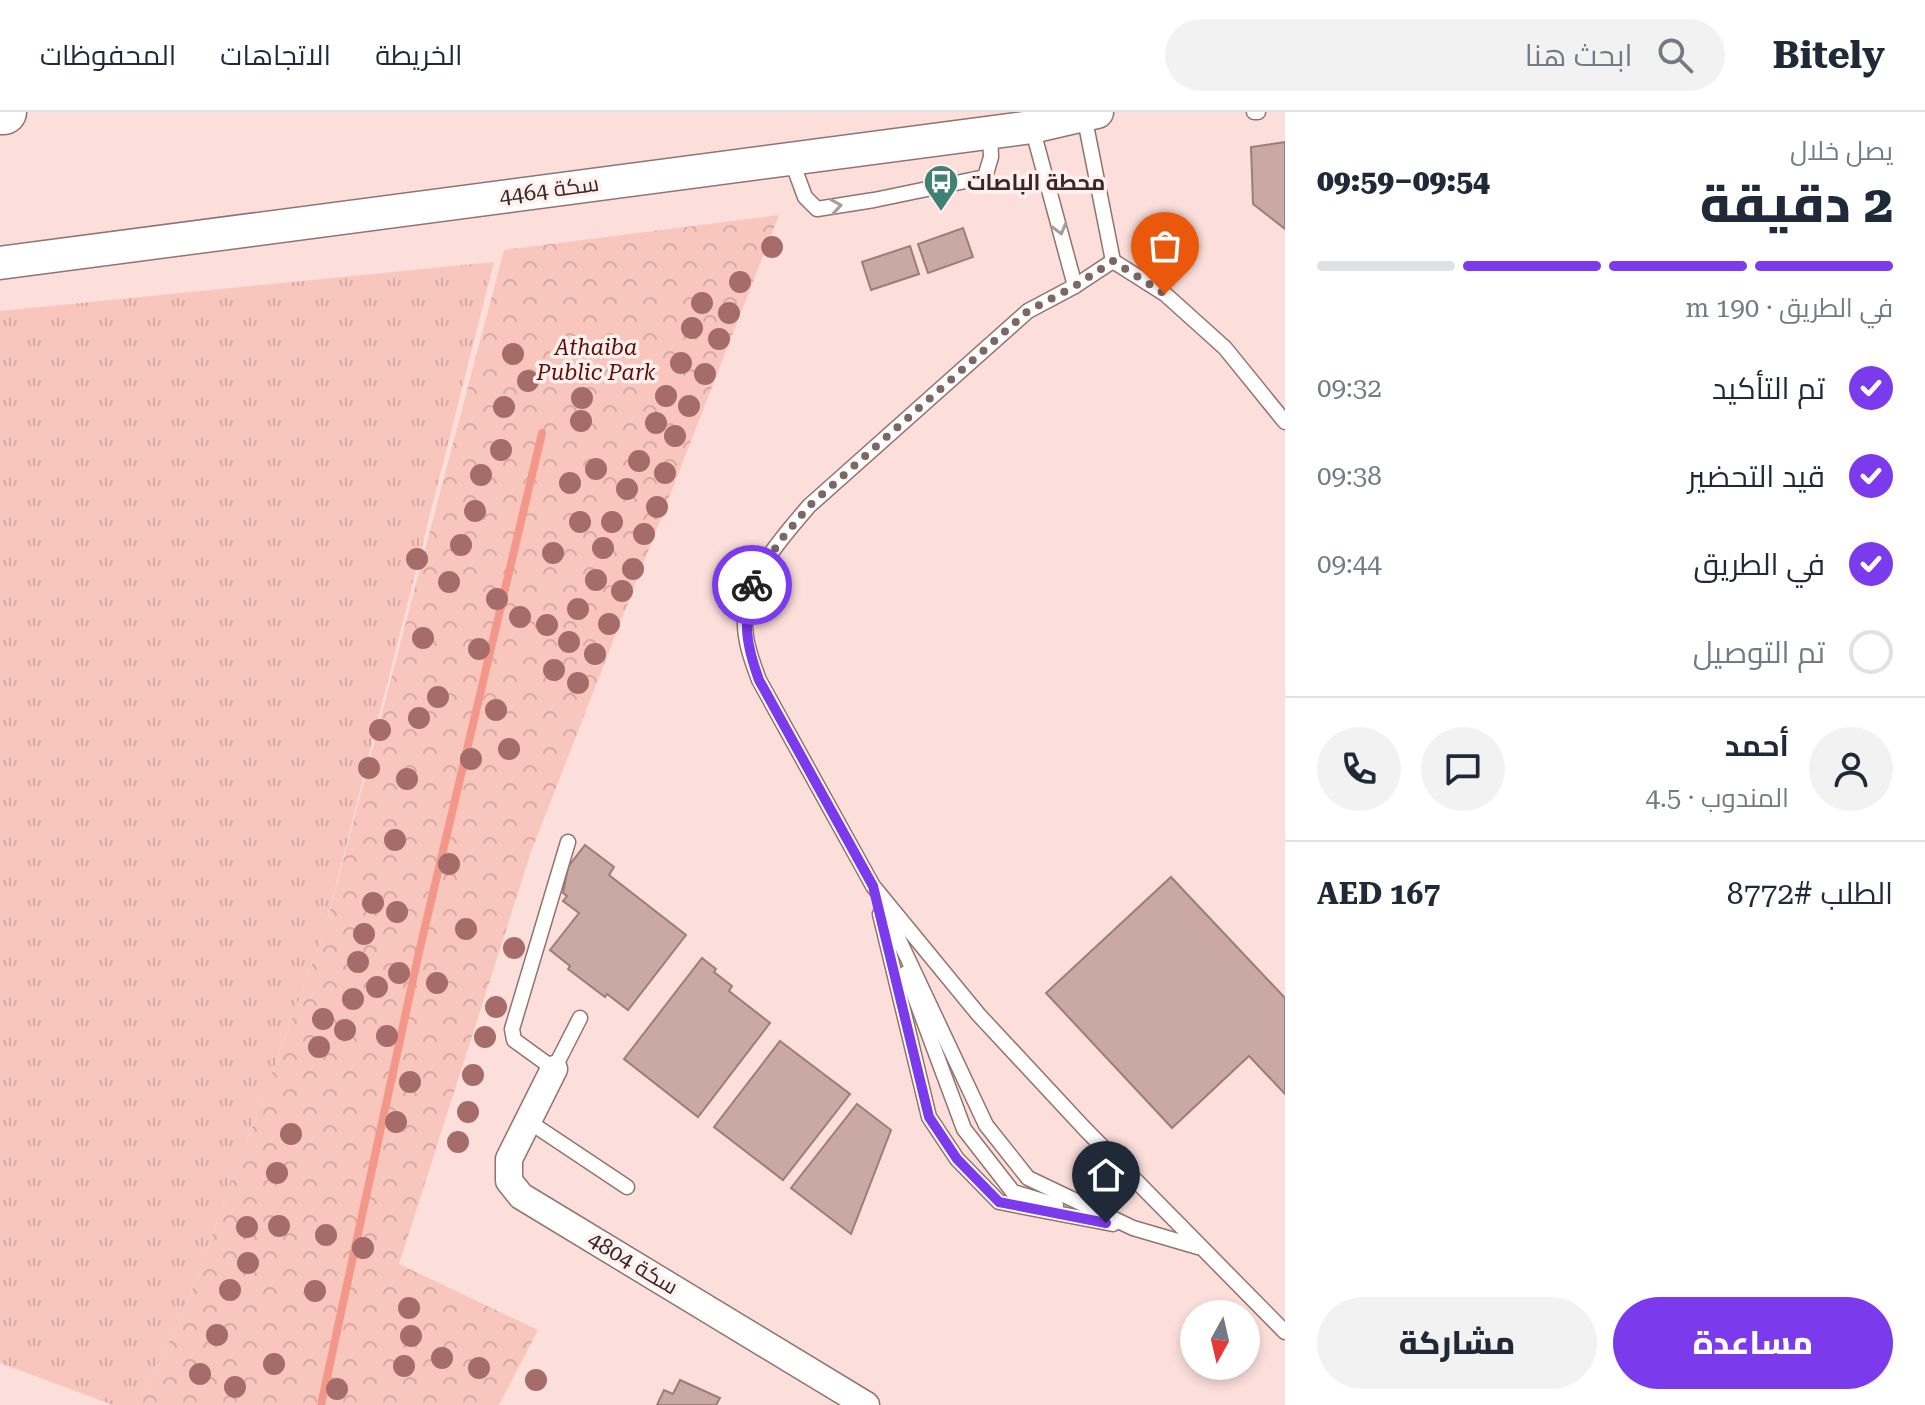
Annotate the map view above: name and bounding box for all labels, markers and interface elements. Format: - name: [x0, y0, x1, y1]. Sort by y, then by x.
- search box: [1165, 19, 1725, 91]
- icon: search: [1653, 33, 1697, 77]
- text: Bitely: [1773, 33, 1885, 77]
- text: ابحث هنا: [1525, 38, 1633, 73]
- text: المحفوظات: [40, 39, 176, 72]
- text: الاتجاهات: [220, 39, 331, 72]
- text: الخريطة: [375, 39, 463, 72]
- text: يصل خلال: [1790, 136, 1893, 166]
- bus stop icon: محطة الباصات: [922, 163, 960, 213]
- text: 09:54–09:59: [1317, 163, 1490, 198]
- place label: محطة الباصات: [967, 170, 1105, 195]
- street label: سكة 4464: [498, 171, 600, 209]
- text: 2 دقيقة: [1700, 174, 1893, 235]
- one-way arrow: [829, 198, 843, 215]
- pin: [1131, 212, 1199, 294]
- one-way arrow: [1050, 222, 1067, 236]
- icon: bag: [1143, 224, 1187, 268]
- text: في الطريق · 190 m: [1685, 293, 1893, 323]
- park label: Athaiba Public Park: [536, 335, 656, 385]
- icon: check: [1849, 366, 1893, 410]
- text: تم التأكيد: [1712, 371, 1825, 406]
- text: 09:32: [1317, 373, 1382, 403]
- icon: check: [1849, 454, 1893, 498]
- text: قيد التحضير: [1688, 459, 1825, 494]
- text: 09:38: [1317, 461, 1382, 491]
- icon: check: [1849, 542, 1893, 586]
- courier: [712, 545, 792, 625]
- text: في الطريق: [1694, 547, 1825, 582]
- text: 09:44: [1317, 549, 1382, 579]
- icon: bike: [730, 563, 774, 607]
- text: تم التوصيل: [1693, 635, 1825, 670]
- button: phone: [1317, 727, 1401, 811]
- button: chat: [1421, 727, 1505, 811]
- button: person: [1809, 727, 1893, 811]
- text: أحمد: [1725, 728, 1789, 763]
- text: المندوب · 4.5: [1645, 783, 1789, 813]
- text: AED 167: [1317, 876, 1440, 911]
- text: الطلب #8772: [1727, 876, 1893, 911]
- pin: [1072, 1141, 1140, 1223]
- icon: home: [1084, 1153, 1128, 1197]
- street label: سكة 4804: [584, 1226, 682, 1300]
- button: مشاركة: [1317, 1297, 1597, 1389]
- button: مساعدة: [1613, 1297, 1893, 1389]
- north arrow: [1180, 1300, 1260, 1380]
- map controls: [1180, 1300, 1260, 1380]

